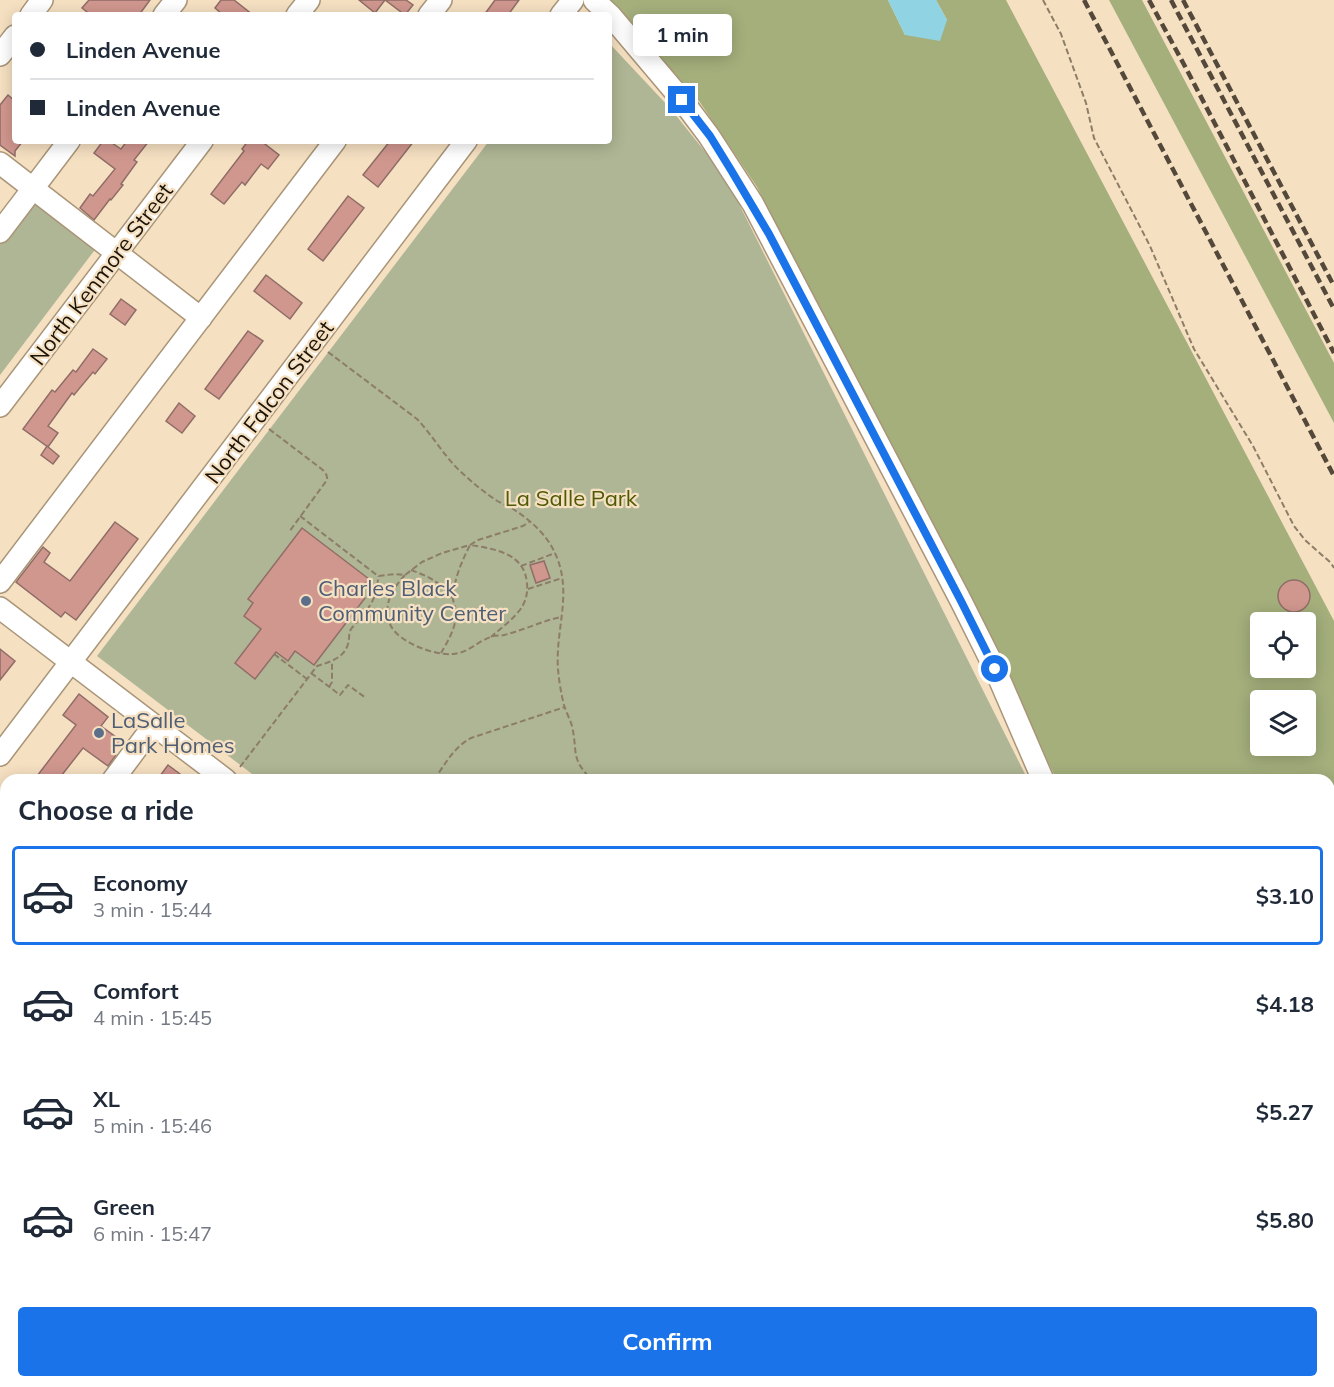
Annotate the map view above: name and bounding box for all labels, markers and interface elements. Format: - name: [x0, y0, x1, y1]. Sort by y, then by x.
- callout: 1 min: [632, 13, 732, 55]
- text: 1 min: [656, 22, 709, 47]
- text: Linden Avenue: [66, 36, 220, 64]
- route end: [668, 86, 695, 113]
- text: Linden Avenue: [66, 94, 220, 122]
- street label: North Kenmore Street: [23, 177, 179, 371]
- street label: North Falcon Street: [199, 315, 340, 489]
- park label: La Salle Park: [505, 484, 638, 512]
- place label: Charles Black Community Center: [318, 574, 506, 627]
- marker: Charles Black Community Center: [299, 594, 313, 608]
- map controls: [1250, 612, 1316, 756]
- button: locate: [1250, 612, 1316, 678]
- route start: [981, 655, 1008, 682]
- button: layers: [1250, 690, 1316, 756]
- place label: LaSalle Park Homes: [111, 706, 235, 759]
- marker: LaSalle Park Homes: [92, 726, 106, 740]
- text: Choose a ride: [18, 793, 194, 827]
- icon: car: [21, 869, 75, 923]
- text: Economy: [93, 869, 188, 897]
- text: $3.10: [1256, 882, 1314, 910]
- text: 3 min · 15:44: [93, 897, 212, 922]
- icon: car: [21, 977, 75, 1031]
- text: Comfort: [93, 977, 179, 1005]
- text: $4.18: [1256, 990, 1314, 1018]
- text: 4 min · 15:45: [93, 1005, 212, 1030]
- icon: car: [21, 1085, 75, 1139]
- text: XL: [93, 1085, 120, 1113]
- text: $5.27: [1256, 1098, 1314, 1126]
- text: 5 min · 15:46: [93, 1113, 212, 1138]
- icon: car: [21, 1193, 75, 1247]
- text: Green: [93, 1193, 155, 1221]
- text: $5.80: [1256, 1206, 1314, 1234]
- text: 6 min · 15:47: [93, 1221, 212, 1246]
- button: Confirm: [18, 1307, 1317, 1376]

